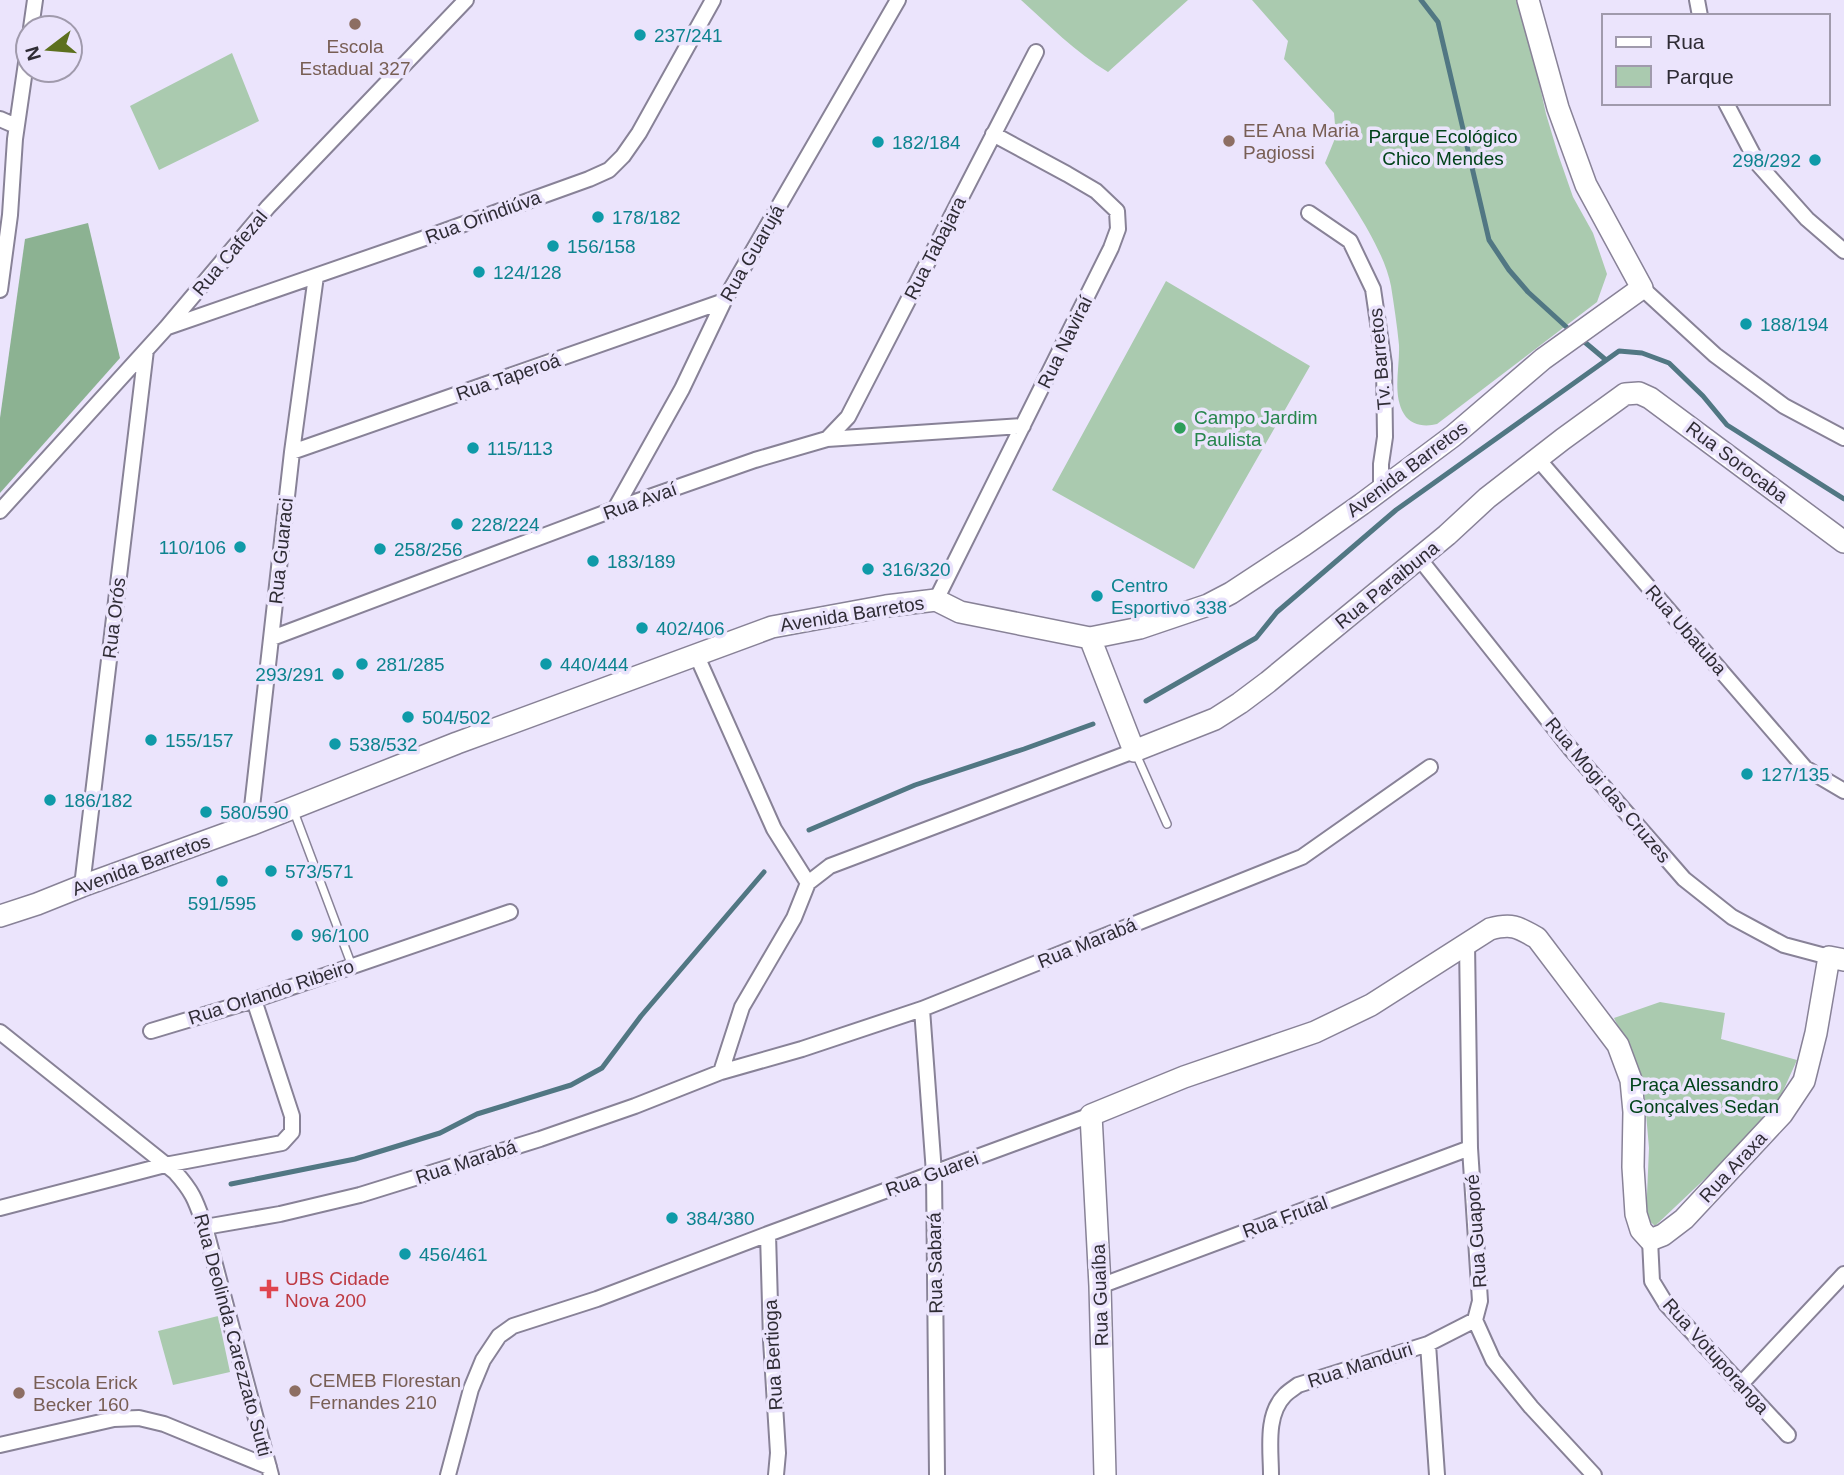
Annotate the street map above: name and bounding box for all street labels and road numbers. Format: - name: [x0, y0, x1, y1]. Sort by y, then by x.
- street label: Rua Orindiúva: [422, 186, 544, 248]
- street label: Rua Tabajara: [900, 193, 970, 303]
- street label: Rua Guarujá: [716, 201, 788, 305]
- street label: Rua Cafezal: [188, 206, 272, 300]
- street label: Rua Naviraí: [1034, 292, 1097, 392]
- street label: Tv. Barretos: [1365, 307, 1395, 411]
- street label: Rua Taperoá: [453, 349, 563, 405]
- street label: Avenida Barretos: [1343, 417, 1471, 521]
- street label: Rua Sorocaba: [1682, 417, 1792, 507]
- street label: Rua Avaí: [600, 478, 680, 524]
- street label: Rua Guaraci: [265, 497, 297, 605]
- street label: Rua Paraibuna: [1331, 537, 1443, 633]
- street label: Rua Orós: [99, 576, 129, 660]
- street label: Rua Ubatuba: [1641, 581, 1731, 679]
- street label: Avenida Barretos: [779, 592, 925, 636]
- street label: Rua Mogi das Cruzes: [1541, 713, 1675, 867]
- street label: Avenida Barretos: [69, 830, 213, 900]
- street label: Rua Marabá: [1035, 914, 1140, 972]
- street label: Rua Orlando Ribeiro: [185, 955, 357, 1029]
- street label: Rua Araxa: [1695, 1127, 1771, 1207]
- street label: Rua Marabá: [413, 1136, 519, 1188]
- street label: Rua Guarei: [883, 1148, 981, 1200]
- street label: Rua Guaporé: [1462, 1173, 1490, 1289]
- street label: Rua Frutal: [1240, 1192, 1330, 1242]
- street label: Rua Deolinda Carezzato Sutti: [190, 1211, 276, 1459]
- street label: Rua Sabará: [924, 1212, 946, 1314]
- street label: Rua Guaíba: [1088, 1243, 1112, 1347]
- street label: Rua Votuporanga: [1659, 1294, 1774, 1418]
- street label: Rua Bertioga: [760, 1299, 786, 1411]
- street label: Rua Manduri: [1305, 1338, 1415, 1392]

